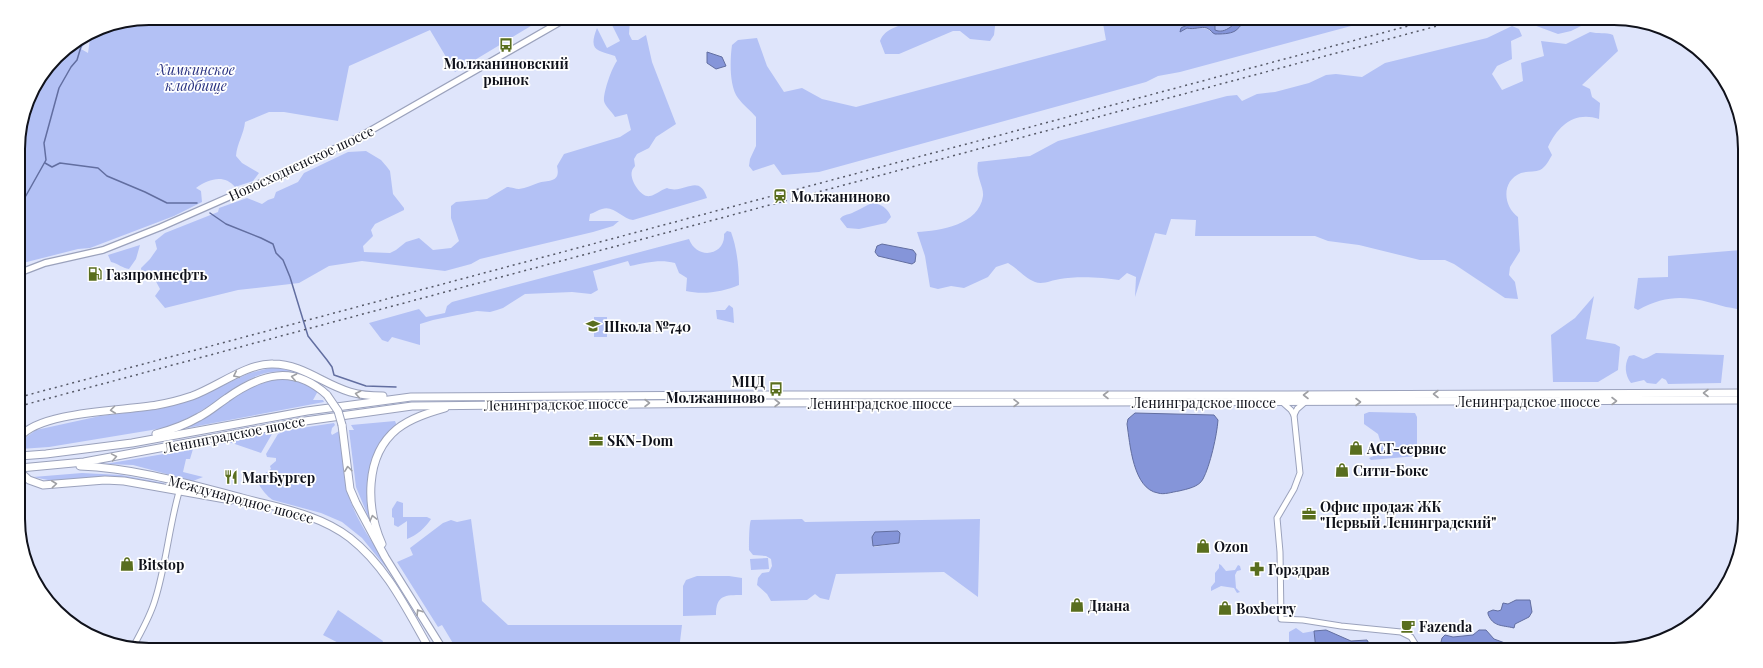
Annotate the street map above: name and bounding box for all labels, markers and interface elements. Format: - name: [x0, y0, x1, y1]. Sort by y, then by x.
- bus stop icon: Молжаниновский рынок: [498, 37, 514, 53]
- place label: Молжаниновский рынок: [443, 54, 569, 89]
- park label: Химкинское кладбище: [156, 60, 235, 95]
- street label: Новосходненское шоссе: [225, 121, 377, 205]
- place label: Молжаниново: [791, 187, 890, 206]
- station icon: Молжаниново: [772, 188, 788, 204]
- place label: Газпромнефть: [106, 265, 207, 284]
- fuel station icon: Газпромнефть: [87, 266, 103, 282]
- place label: Школа №740: [604, 317, 691, 336]
- school or university icon: Школа №740: [585, 318, 601, 334]
- one-way arrow: [233, 370, 241, 378]
- place label: МЦД Молжаниново: [666, 372, 765, 407]
- one-way arrow: [290, 373, 297, 382]
- bus stop icon: МЦД Молжаниново: [768, 381, 784, 397]
- one-way arrow: [1703, 389, 1709, 397]
- one-way arrow: [355, 390, 361, 398]
- one-way arrow: [1433, 390, 1439, 398]
- one-way arrow: [1103, 391, 1109, 399]
- one-way arrow: [1303, 391, 1309, 399]
- street label: Ленинградское шоссе: [1455, 392, 1600, 411]
- street label: Ленинградское шоссе: [483, 393, 628, 415]
- street label: Ленинградское шоссе: [1131, 393, 1276, 412]
- street label: Ленинградское шоссе: [807, 394, 952, 413]
- one-way arrow: [1611, 397, 1617, 405]
- one-way arrow: [1355, 398, 1361, 406]
- one-way arrow: [644, 399, 650, 407]
- one-way arrow: [774, 399, 780, 407]
- one-way arrow: [1013, 399, 1019, 407]
- one-way arrow: [109, 405, 116, 414]
- street label: Ленинградское шоссе: [160, 411, 307, 457]
- place label: SKN-Dom: [607, 431, 674, 450]
- office icon: SKN-Dom: [588, 432, 604, 448]
- place label: АСГ-сервис: [1366, 439, 1446, 458]
- shop icon: АСГ-сервис: [1348, 440, 1364, 456]
- one-way arrow: [111, 453, 117, 461]
- place label: Сити-Бокс: [1353, 461, 1428, 480]
- shop icon: Сити-Бокс: [1334, 462, 1350, 478]
- one-way arrow: [344, 466, 353, 472]
- place label: МагБургер: [242, 468, 315, 487]
- restaurant icon: МагБургер: [223, 469, 239, 485]
- street label: Международное шоссе: [166, 470, 316, 528]
- one-way arrow: [51, 480, 57, 489]
- place label: Офис продаж ЖК "Первый Ленинградский": [1320, 497, 1496, 532]
- office icon: Офис продаж ЖК "Первый Ленинградский": [1301, 506, 1317, 522]
- one-way arrow: [369, 515, 378, 522]
- place label: Ozon: [1214, 537, 1249, 556]
- shop icon: Ozon: [1195, 538, 1211, 554]
- place label: Bitstop: [138, 555, 184, 574]
- shop icon: Bitstop: [119, 556, 135, 572]
- place label: Горздрав: [1268, 560, 1330, 579]
- pharmacy icon: Горздрав: [1249, 561, 1265, 577]
- place label: Диана: [1088, 596, 1130, 615]
- shop icon: Диана: [1069, 597, 1085, 613]
- place label: Boxberry: [1236, 599, 1297, 618]
- shop icon: Boxberry: [1217, 600, 1233, 616]
- one-way arrow: [417, 609, 424, 616]
- place label: Fazenda: [1419, 617, 1473, 636]
- cafe icon: Fazenda: [1400, 618, 1416, 634]

